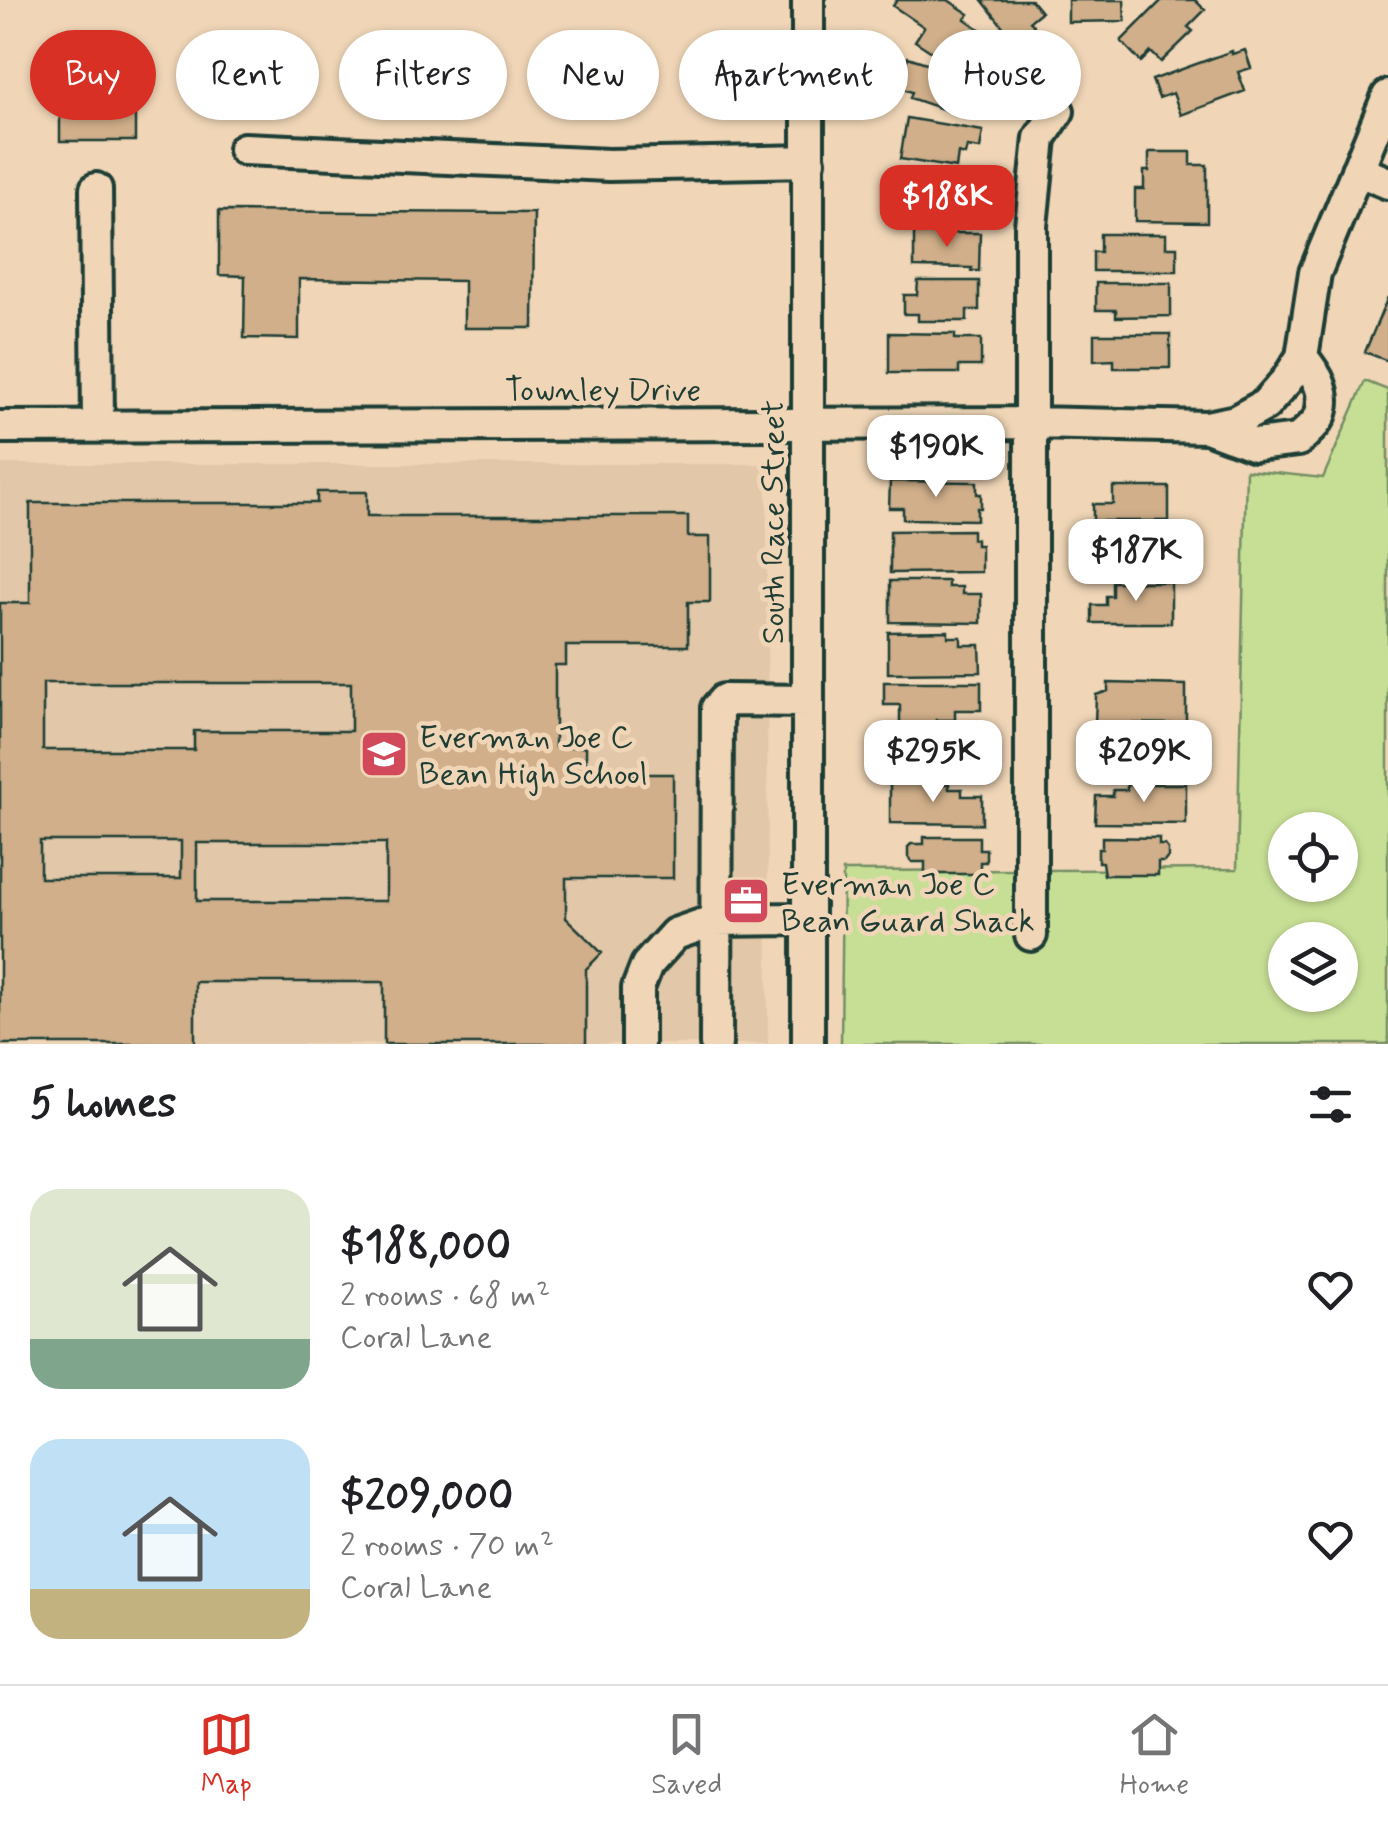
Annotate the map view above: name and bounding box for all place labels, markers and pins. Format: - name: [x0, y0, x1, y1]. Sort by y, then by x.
- pin: $188K: [877, 165, 1017, 250]
- pin: $190K: [866, 415, 1006, 500]
- pin: $187K: [1066, 519, 1206, 604]
- place label: Everman Joe C Bean High School: [419, 717, 648, 796]
- pin: $295K: [863, 720, 1003, 805]
- pin: $209K: [1074, 720, 1214, 805]
- school or university icon: Everman Joe C Bean High School: [358, 728, 410, 780]
- place label: Everman Joe C Bean Guard Shack: [781, 864, 1035, 943]
- office icon: Everman Joe C Bean Guard Shack: [720, 875, 772, 927]

